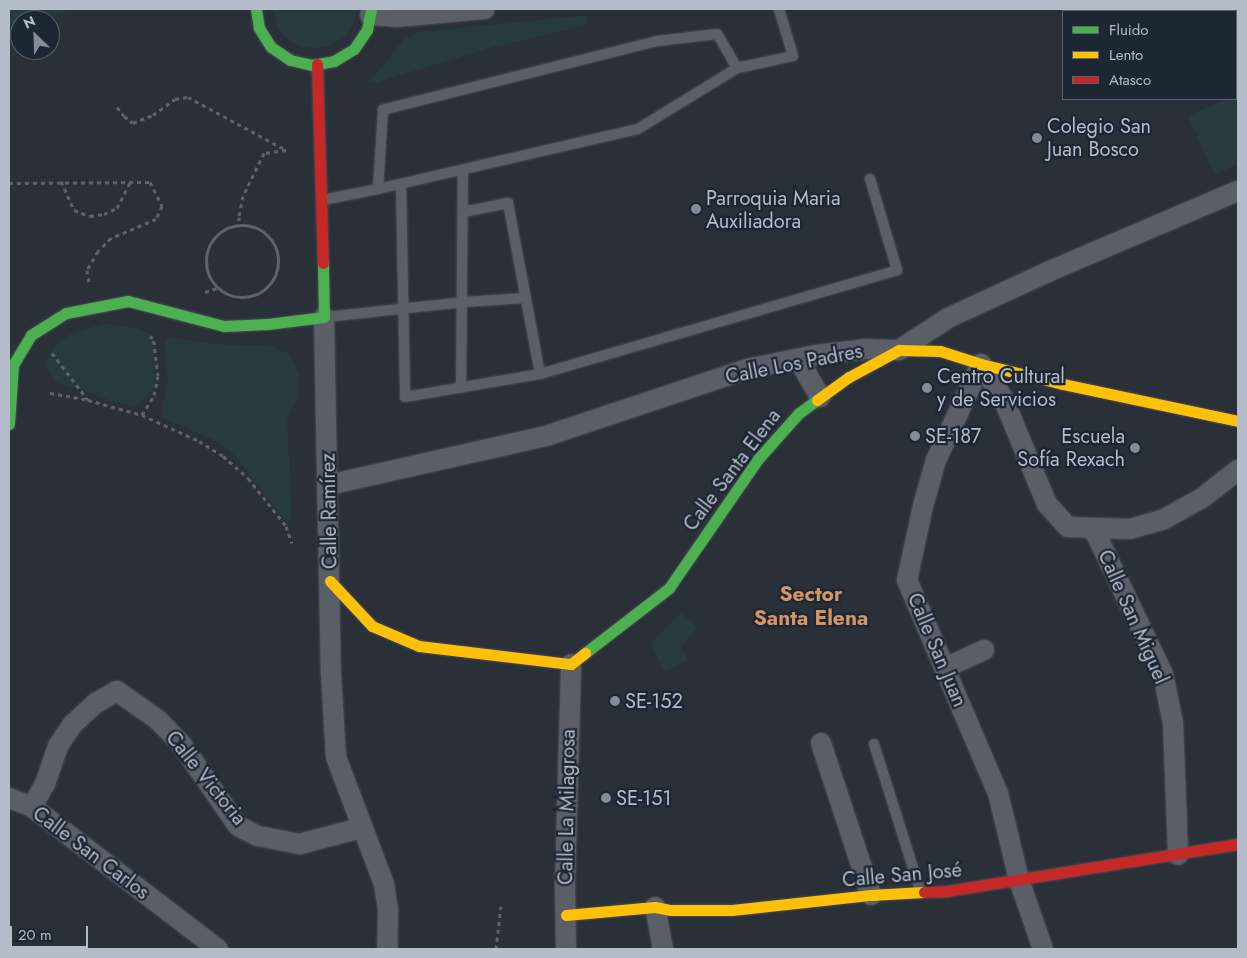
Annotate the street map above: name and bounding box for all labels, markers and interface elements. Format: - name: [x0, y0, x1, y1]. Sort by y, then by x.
- north arrow: [10, 10, 60, 60]
- legend: [1062, 10, 1237, 100]
- text: N: [20, 11, 38, 34]
- text: Fluido: [1109, 19, 1148, 41]
- text: Lento: [1109, 44, 1143, 66]
- text: Atasco: [1109, 69, 1151, 91]
- place label: Colegio San Juan Bosco: [1047, 114, 1151, 161]
- marker: Colegio San Juan Bosco: [1031, 132, 1043, 144]
- place label: Parroquia Maria Auxiliadora: [706, 186, 841, 233]
- marker: Parroquia Maria Auxiliadora: [690, 203, 702, 215]
- street label: Calle Los Padres: [723, 339, 865, 389]
- place label: Centro Cultural y de Servicios: [937, 364, 1065, 411]
- marker: Centro Cultural y de Servicios: [921, 382, 933, 394]
- street label: Calle Santa Elena: [678, 404, 786, 536]
- place label: SE-187: [925, 424, 981, 448]
- place label: Escuela Sofía Rexach: [1017, 424, 1125, 471]
- marker: SE-187: [909, 430, 921, 442]
- marker: Escuela Sofía Rexach: [1129, 442, 1141, 454]
- street label: Calle Ramírez: [316, 453, 342, 569]
- street label: Calle San Miguel: [1093, 546, 1173, 688]
- district label: Sector Santa Elena: [754, 581, 868, 631]
- street label: Calle San Juan: [902, 589, 972, 711]
- place label: SE-152: [625, 689, 683, 713]
- marker: SE-152: [609, 695, 621, 707]
- street label: Calle Victoria: [161, 726, 251, 830]
- street label: Calle La Milagrosa: [554, 729, 580, 885]
- place label: SE-151: [616, 786, 671, 810]
- marker: SE-151: [600, 792, 612, 804]
- street label: Calle San Carlos: [28, 801, 154, 905]
- street label: Calle San José: [841, 858, 963, 892]
- scale bar: [12, 916, 90, 948]
- text: 20 m: [18, 924, 52, 946]

